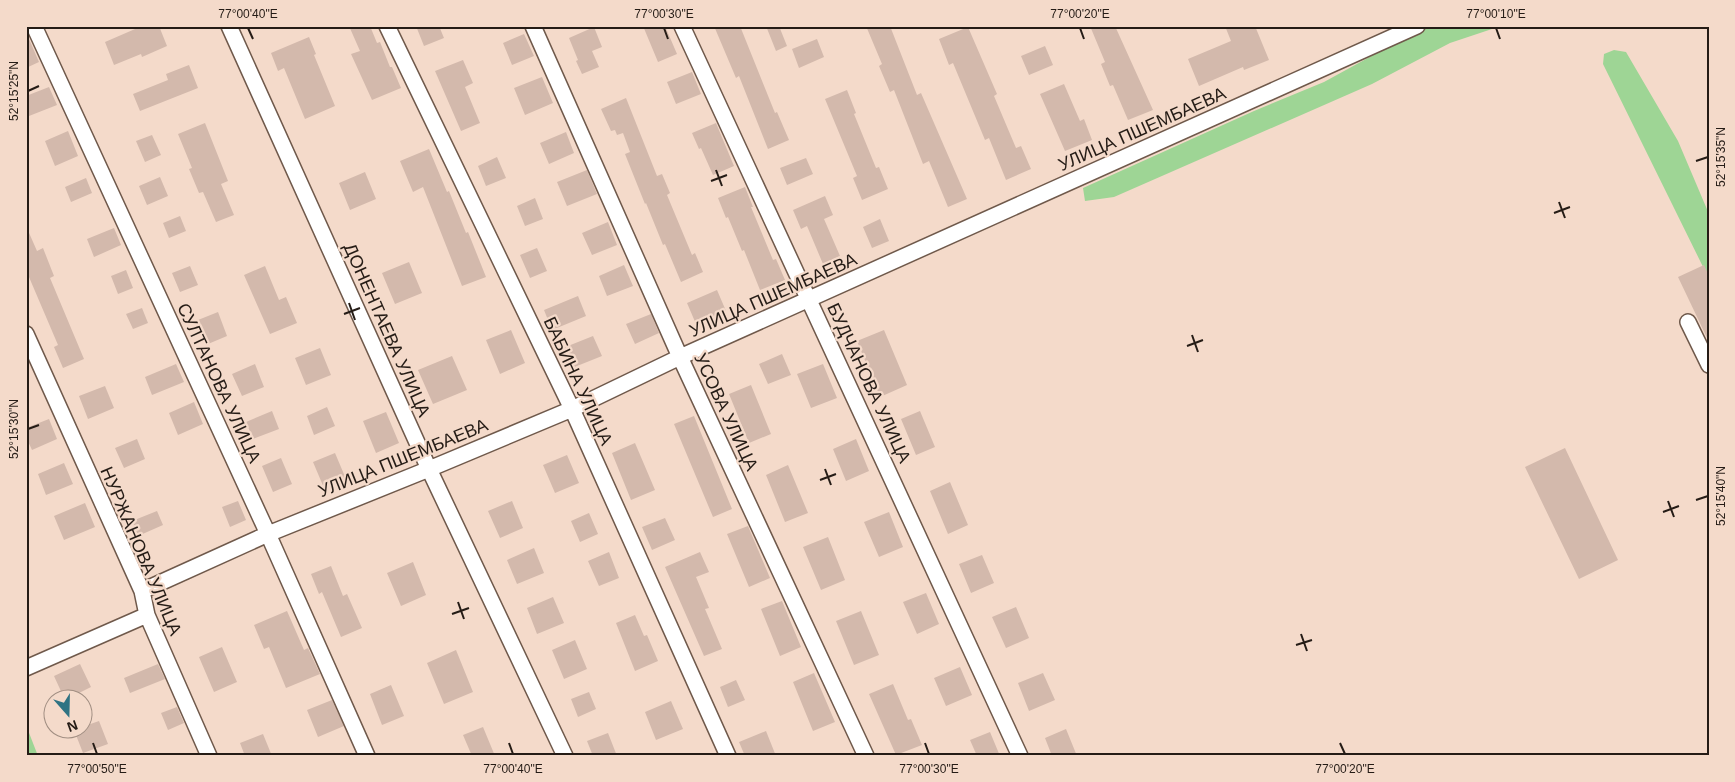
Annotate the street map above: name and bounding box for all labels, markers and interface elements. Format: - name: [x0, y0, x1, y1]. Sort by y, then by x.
- text: 77°00'40"E: [218, 7, 278, 21]
- text: 77°00'30"E: [634, 7, 694, 21]
- text: 77°00'20"E: [1050, 7, 1110, 21]
- text: 77°00'10"E: [1466, 7, 1526, 21]
- text: 52°15'25"N: [7, 61, 21, 121]
- street label: УЛИЦА ПШЕМБАЕВА: [1055, 83, 1229, 175]
- text: 52°15'35"N: [1714, 127, 1728, 187]
- street label: ДОНЕНТАЕВА УЛИЦА: [340, 240, 434, 420]
- street label: УЛИЦА ПШЕМБАЕВА: [686, 249, 860, 341]
- street label: СУЛТАНОВА УЛИЦА: [173, 300, 265, 466]
- street label: БУДЧАНОВА УЛИЦА: [823, 300, 915, 466]
- street label: БАБИНА УЛИЦА: [540, 314, 616, 448]
- street label: УСОВА УЛИЦА: [690, 350, 762, 474]
- text: 52°15'30"N: [7, 399, 21, 459]
- street label: УЛИЦА ПШЕМБАЕВА: [315, 415, 491, 501]
- street label: НУРЖАНОВА УЛИЦА: [96, 464, 186, 638]
- text: 52°15'40"N: [1714, 466, 1728, 526]
- north arrow: [42, 690, 92, 740]
- text: N: [65, 717, 80, 735]
- text: 77°00'50"E: [67, 762, 127, 776]
- text: 77°00'40"E: [483, 762, 543, 776]
- text: 77°00'30"E: [899, 762, 959, 776]
- text: 77°00'20"E: [1315, 762, 1375, 776]

